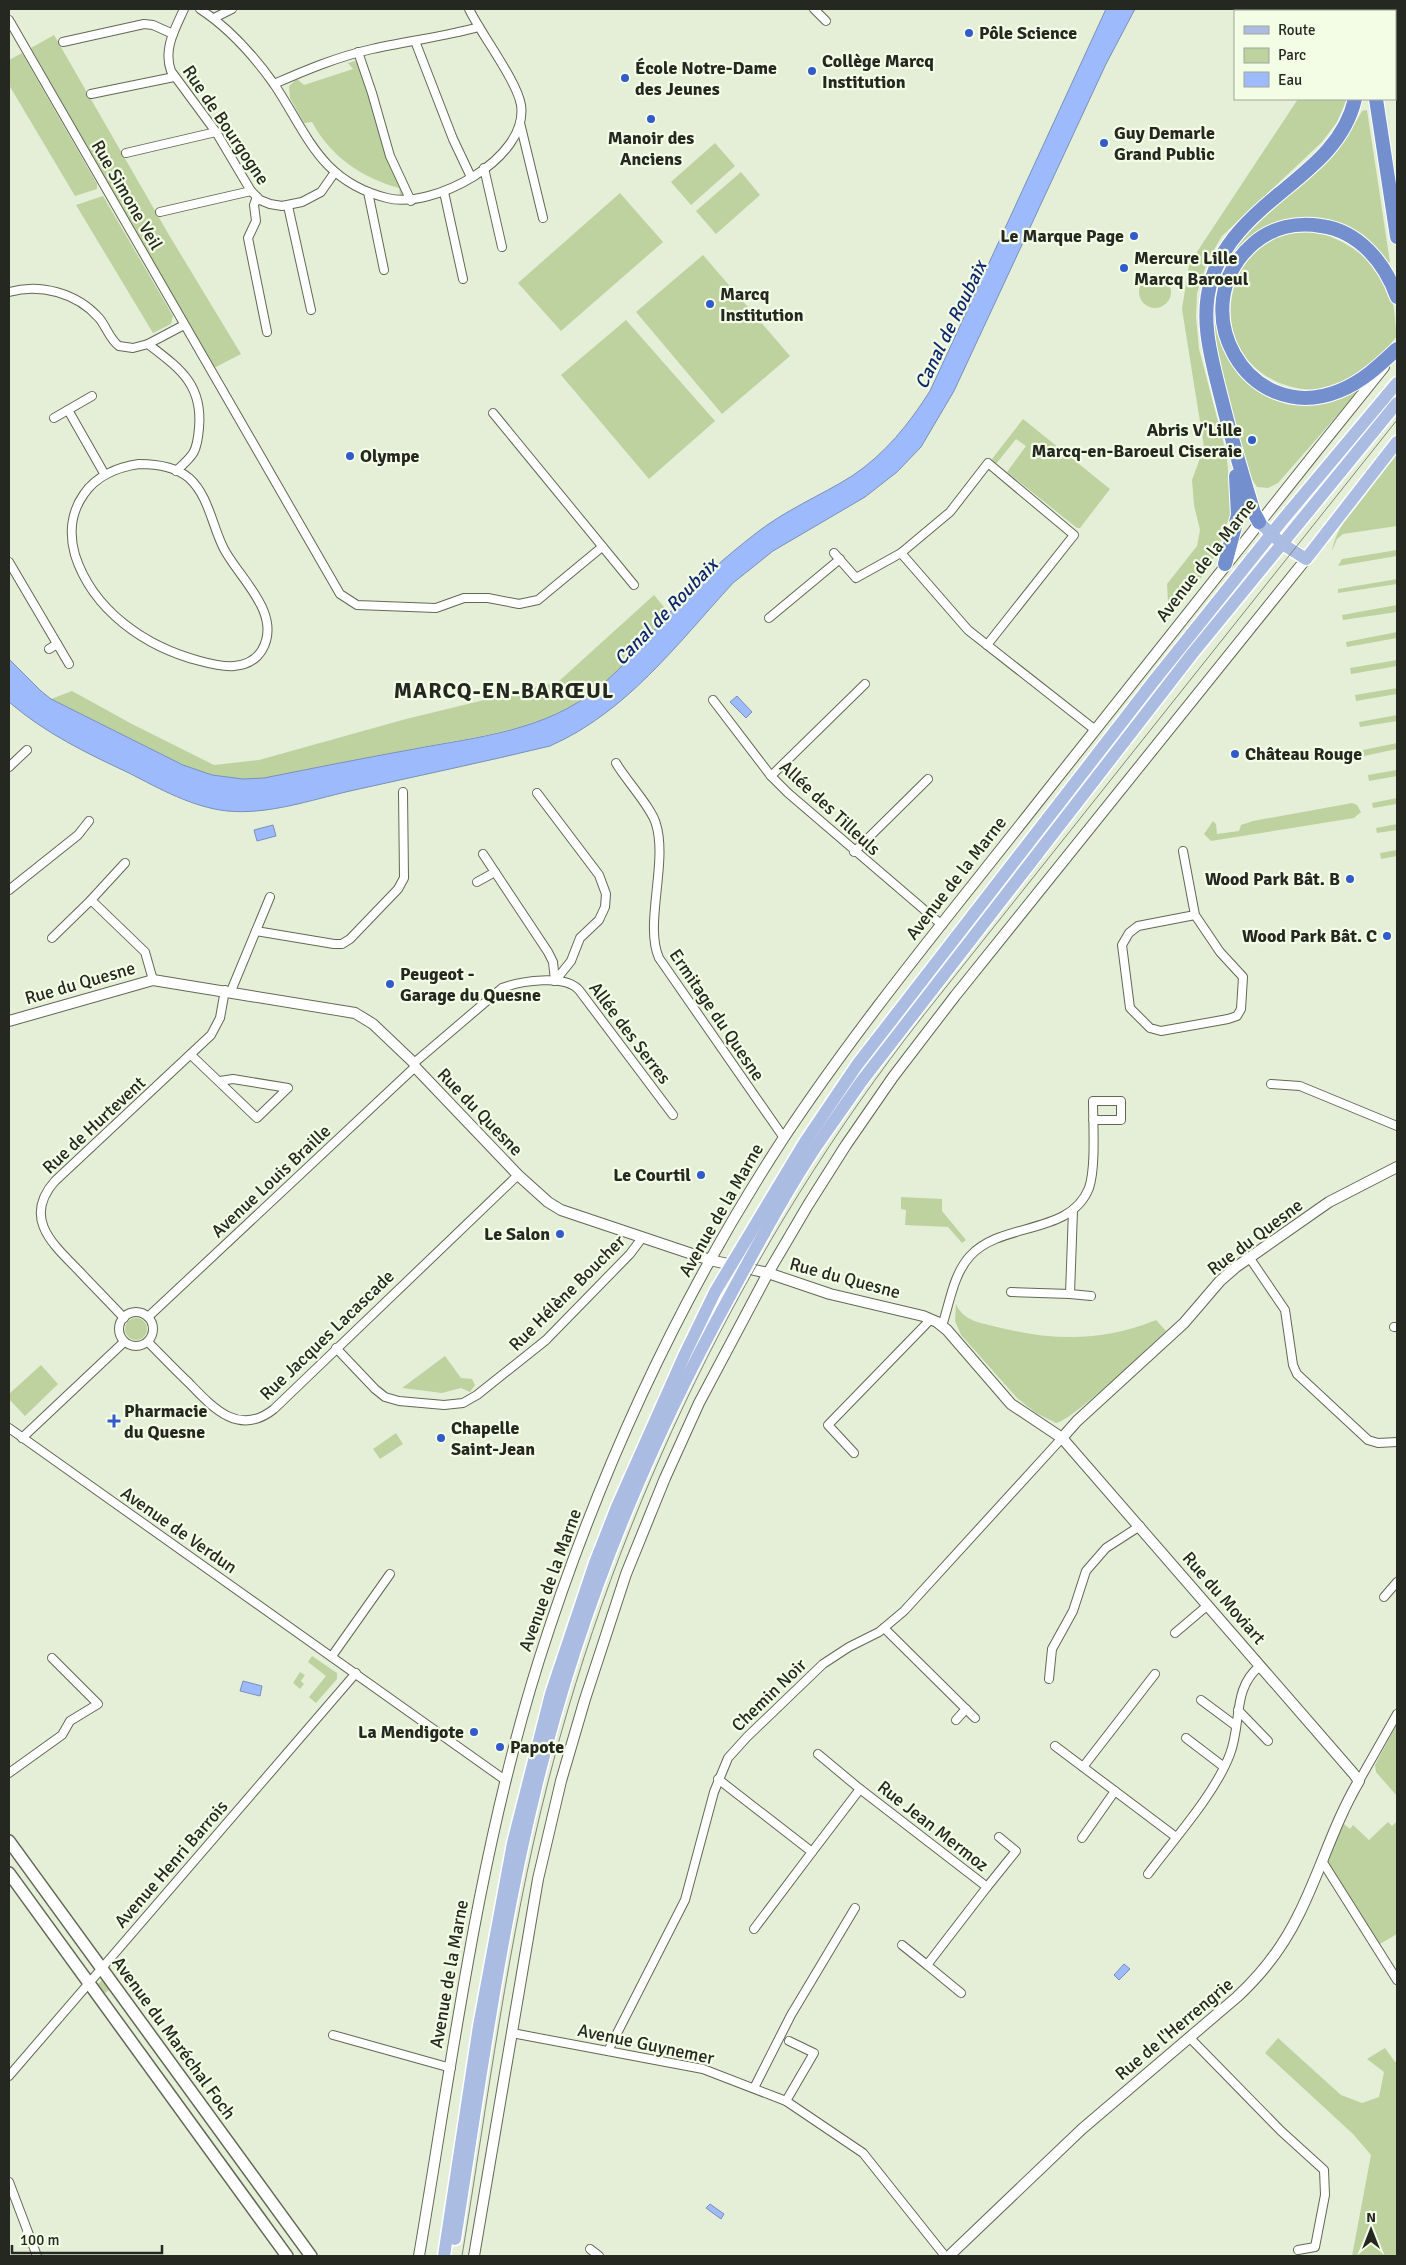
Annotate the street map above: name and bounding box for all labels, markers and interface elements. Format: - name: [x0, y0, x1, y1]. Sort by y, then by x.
- legend: [1234, 10, 1396, 100]
- text: Route: [1278, 21, 1315, 39]
- place label: Pôle Science: [979, 22, 1077, 44]
- marker: Pôle Science: [963, 27, 975, 39]
- text: Parc: [1278, 46, 1306, 64]
- place label: Collège Marcq Institution: [822, 50, 934, 93]
- place label: École Notre-Dame des Jeunes: [635, 57, 777, 100]
- street label: Rue de Bourgogne: [178, 61, 274, 189]
- marker: Collège Marcq Institution: [806, 65, 818, 77]
- text: Eau: [1278, 71, 1302, 89]
- marker: École Notre-Dame des Jeunes: [619, 72, 631, 84]
- marker: Manoir des Anciens: [645, 113, 657, 125]
- place label: Guy Demarle Grand Public: [1114, 122, 1215, 165]
- place label: Manoir des Anciens: [608, 127, 694, 170]
- street label: Rue Simone Veil: [87, 136, 167, 254]
- marker: Guy Demarle Grand Public: [1098, 137, 1110, 149]
- place label: Le Marque Page: [1000, 225, 1124, 247]
- marker: Le Marque Page: [1128, 230, 1140, 242]
- place label: Mercure Lille Marcq Baroeul: [1134, 247, 1249, 290]
- water label: Canal de Roubaix: [910, 255, 993, 393]
- marker: Mercure Lille Marcq Baroeul: [1118, 262, 1130, 274]
- place label: Marcq Institution: [720, 283, 804, 326]
- marker: Marcq Institution: [704, 298, 716, 310]
- place label: Abris V'Lille Marcq-en-Baroeul Ciseraie: [1032, 419, 1242, 462]
- marker: Abris V'Lille Marcq-en-Baroeul Ciseraie: [1246, 434, 1258, 446]
- place label: Olympe: [360, 445, 420, 467]
- marker: Olympe: [344, 450, 356, 462]
- street label: Avenue de la Marne: [1151, 494, 1261, 626]
- water label: Canal de Roubaix: [609, 552, 725, 670]
- district label: MARCQ-EN-BARŒUL: [394, 677, 614, 704]
- place label: Château Rouge: [1245, 743, 1362, 765]
- marker: Château Rouge: [1229, 748, 1241, 760]
- street label: Allée des Tilleuls: [775, 756, 885, 860]
- street label: Avenue de la Marne: [901, 812, 1011, 944]
- place label: Wood Park Bât. B: [1205, 868, 1340, 890]
- marker: Wood Park Bât. B: [1344, 873, 1356, 885]
- place label: Wood Park Bât. C: [1242, 925, 1377, 947]
- marker: Wood Park Bât. C: [1381, 930, 1393, 942]
- street label: Ermitage du Quesne: [665, 945, 769, 1085]
- street label: Rue du Quesne: [22, 957, 138, 1009]
- place label: Peugeot - Garage du Quesne: [400, 963, 541, 1006]
- marker: Peugeot - Garage du Quesne: [384, 978, 396, 990]
- street label: Allée des Serres: [584, 978, 676, 1089]
- street label: Rue du Quesne: [433, 1063, 527, 1161]
- street label: Rue de Hurtevent: [38, 1072, 150, 1178]
- street label: Avenue Louis Braille: [207, 1120, 335, 1242]
- street label: Avenue de la Marne: [674, 1139, 768, 1281]
- place label: Le Courtil: [613, 1164, 691, 1186]
- marker: Le Courtil: [695, 1169, 707, 1181]
- street label: Rue du Quesne: [1203, 1194, 1307, 1280]
- place label: Le Salon: [484, 1223, 550, 1245]
- marker: Le Salon: [554, 1228, 566, 1240]
- street label: Rue Hélène Boucher: [504, 1230, 630, 1356]
- street label: Rue du Quesne: [787, 1253, 903, 1303]
- street label: Rue Jacques Lacascade: [255, 1265, 399, 1405]
- place label: Pharmacie du Quesne: [124, 1400, 208, 1443]
- marker: Pharmacie du Quesne: [108, 1415, 120, 1427]
- place label: Chapelle Saint-Jean: [451, 1417, 535, 1460]
- marker: Chapelle Saint-Jean: [435, 1432, 447, 1444]
- street label: Avenue de Verdun: [117, 1482, 241, 1578]
- street label: Avenue de la Marne: [514, 1506, 586, 1654]
- street label: Rue du Moviart: [1178, 1547, 1270, 1649]
- street label: Chemin Noir: [727, 1654, 811, 1736]
- place label: La Mendigote: [358, 1721, 464, 1743]
- marker: La Mendigote: [468, 1726, 480, 1738]
- place label: Papote: [510, 1736, 564, 1758]
- marker: Papote: [494, 1741, 506, 1753]
- street label: Rue Jean Mermoz: [873, 1776, 993, 1876]
- street label: Avenue Henri Barrois: [110, 1796, 233, 1932]
- street label: Avenue de la Marne: [425, 1898, 473, 2050]
- street label: Avenue du Maréchal Foch: [108, 1952, 240, 2124]
- street label: Rue de l'Herrengrie: [1110, 1973, 1238, 2085]
- street label: Avenue Guynemer: [576, 2019, 717, 2069]
- north arrow: [1346, 2205, 1396, 2255]
- text: N: [1366, 2209, 1376, 2226]
- scale bar: [12, 2222, 162, 2254]
- text: 100 m: [20, 2231, 60, 2249]

